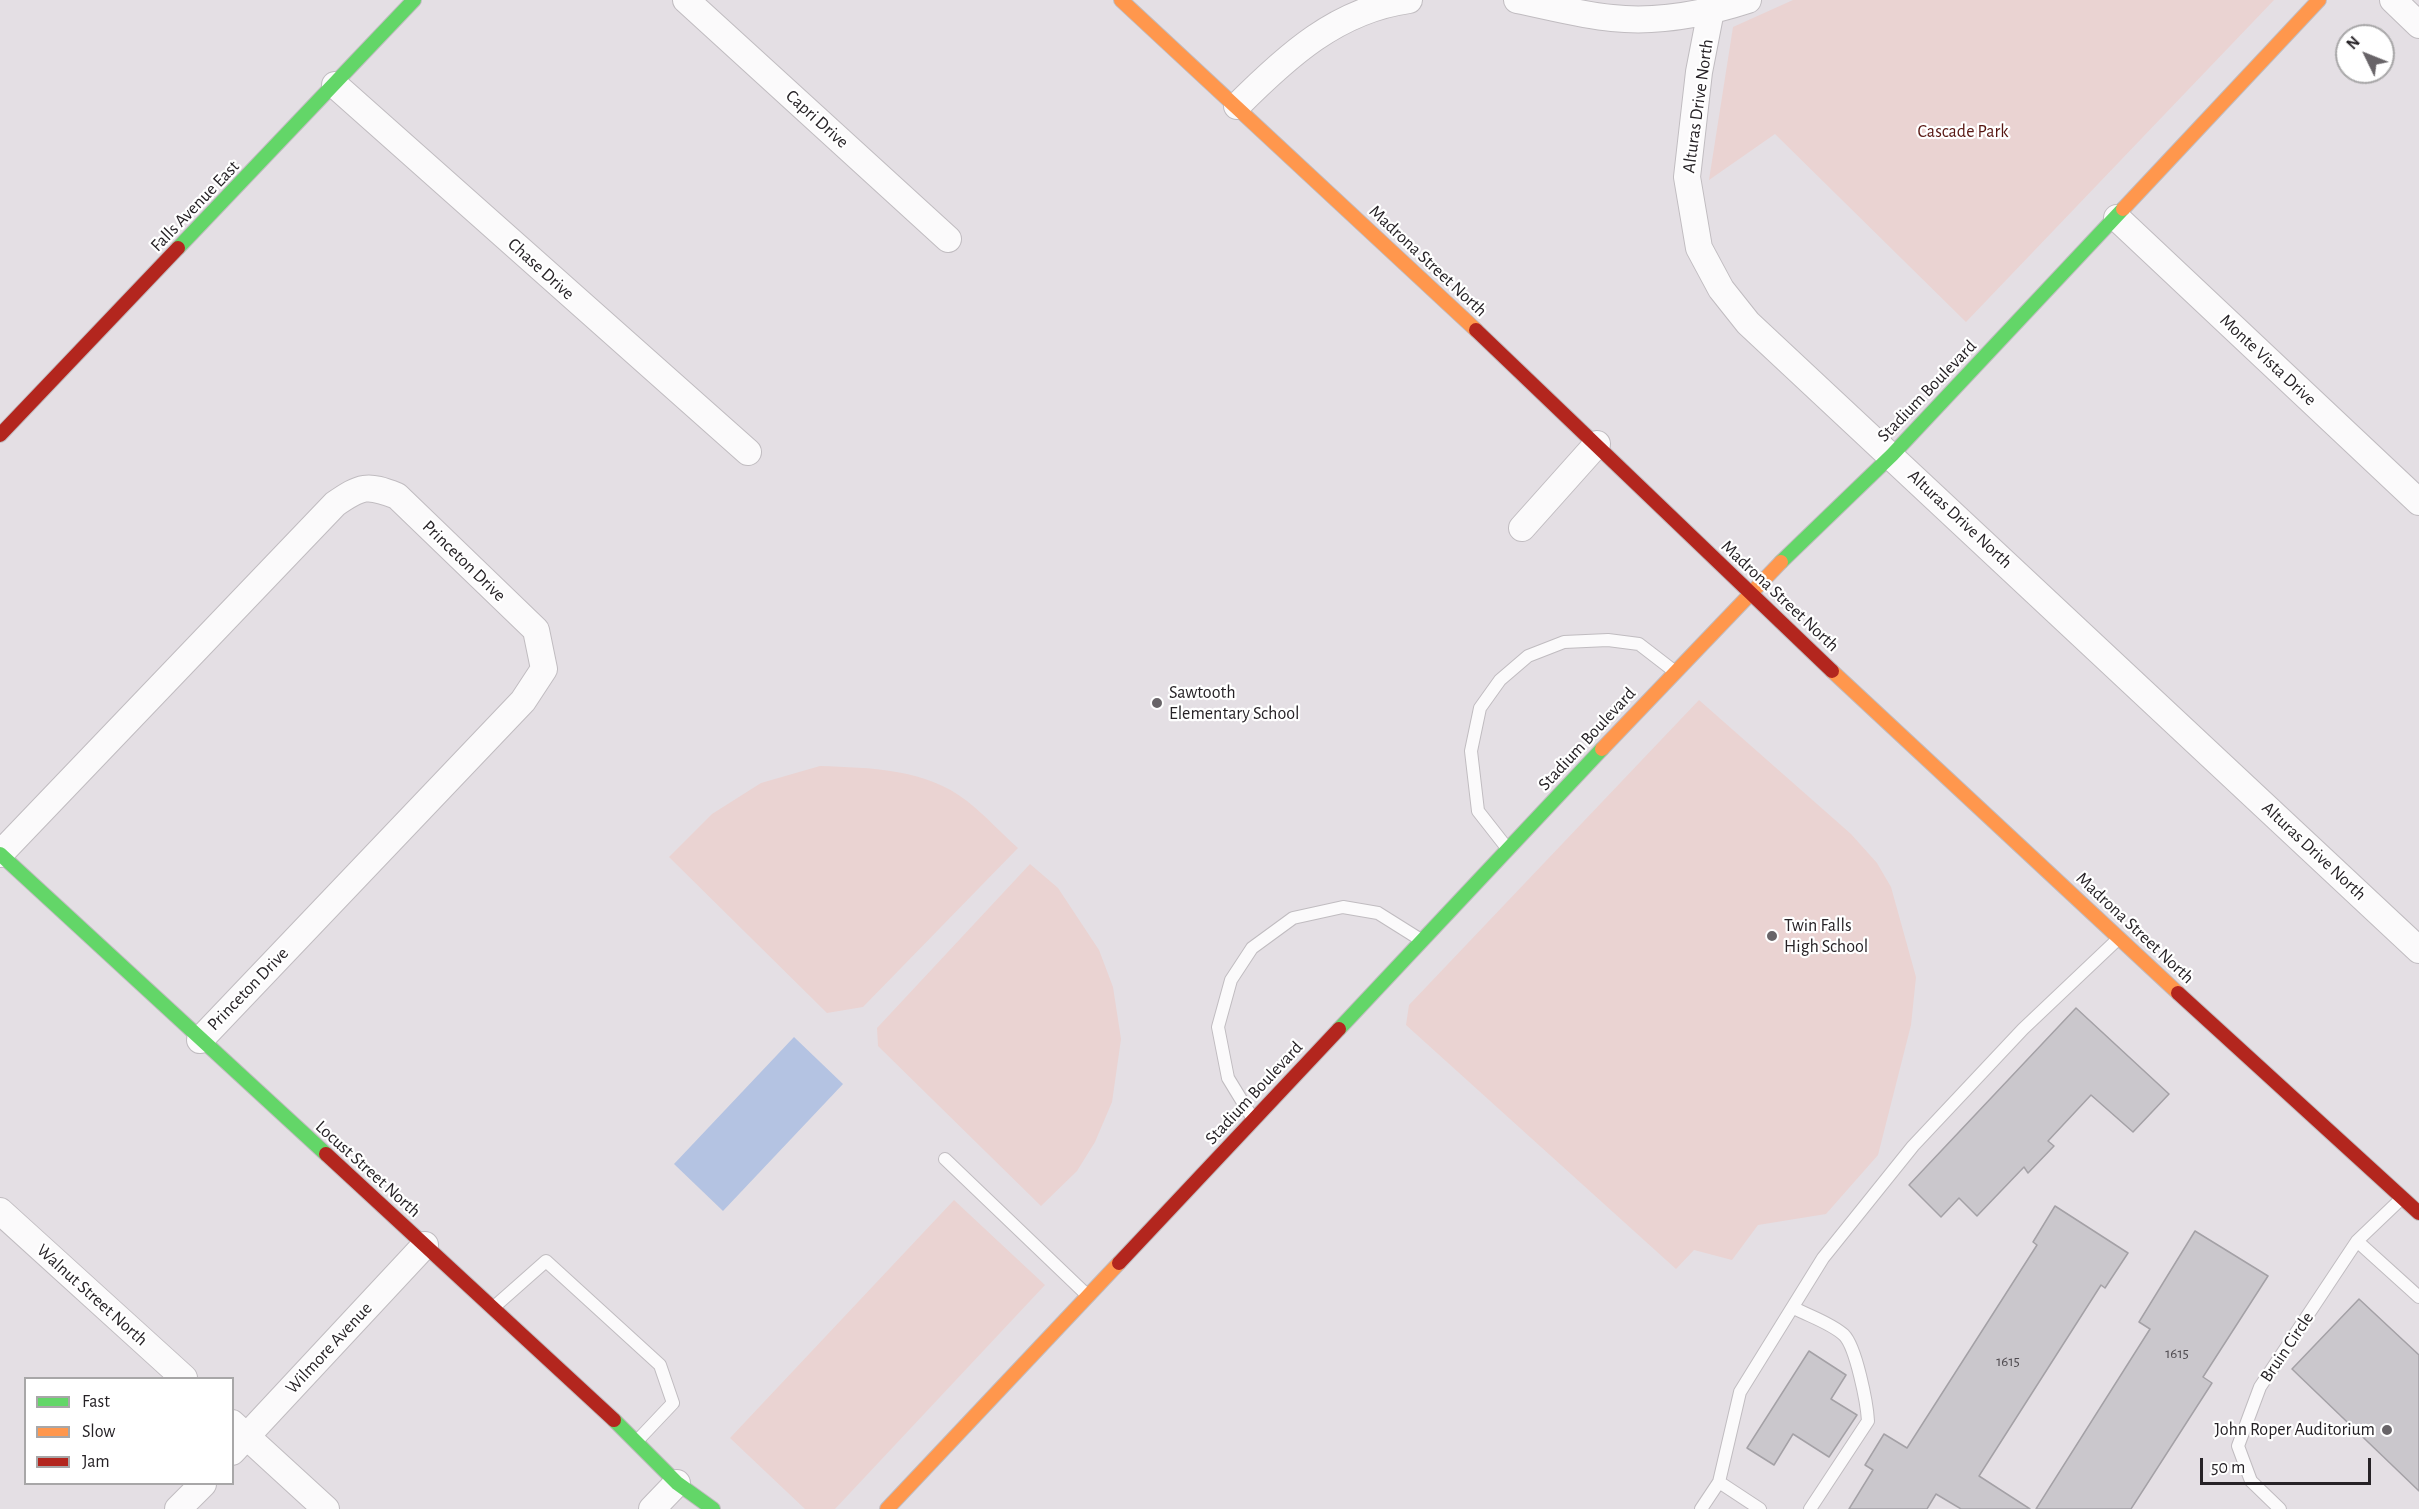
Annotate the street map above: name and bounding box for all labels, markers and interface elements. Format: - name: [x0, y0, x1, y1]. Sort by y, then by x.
- north arrow: [2335, 24, 2395, 84]
- text: N: [2344, 34, 2363, 53]
- street label: Alturas Drive North: [1678, 38, 1718, 174]
- street label: Capri Drive: [781, 85, 853, 153]
- park label: Cascade Park: [1917, 121, 2009, 143]
- street label: Falls Avenue East: [146, 156, 244, 256]
- street label: Madrona Street North: [1364, 201, 1492, 321]
- street label: Chase Drive: [503, 233, 579, 305]
- street label: Monte Vista Drive: [2215, 310, 2321, 410]
- street label: Stadium Boulevard: [1873, 336, 1981, 446]
- street label: Alturas Drive North: [1903, 465, 2017, 573]
- street label: Princeton Drive: [418, 516, 510, 606]
- street label: Madrona Street North: [1716, 536, 1844, 656]
- place label: Sawtooth Elementary School: [1169, 682, 1299, 724]
- street label: Stadium Boulevard: [1534, 683, 1640, 795]
- marker: Sawtooth Elementary School: [1150, 696, 1164, 710]
- street label: Alturas Drive North: [2257, 797, 2371, 905]
- street label: Madrona Street North: [2071, 868, 2199, 988]
- place label: Twin Falls High School: [1784, 915, 1868, 958]
- marker: Twin Falls High School: [1765, 929, 1779, 943]
- street label: Princeton Drive: [203, 943, 293, 1035]
- street label: Stadium Boulevard: [1201, 1037, 1307, 1149]
- street label: Locust Street North: [311, 1116, 425, 1222]
- street label: Walnut Street North: [32, 1240, 152, 1350]
- street label: Wilmore Avenue: [281, 1298, 377, 1398]
- street label: Bruin Circle: [2256, 1308, 2318, 1386]
- house number: 1615: [2165, 1344, 2189, 1362]
- house number: 1615: [1996, 1352, 2020, 1370]
- legend: [24, 1377, 234, 1485]
- text: Fast: [82, 1393, 110, 1411]
- place label: John Roper Auditorium: [2214, 1419, 2375, 1441]
- text: Slow: [82, 1423, 115, 1441]
- marker: John Roper Auditorium: [2380, 1423, 2394, 1437]
- scale bar: [2203, 1446, 2374, 1484]
- text: Jam: [82, 1453, 110, 1471]
- text: 50 m: [2211, 1459, 2245, 1477]

